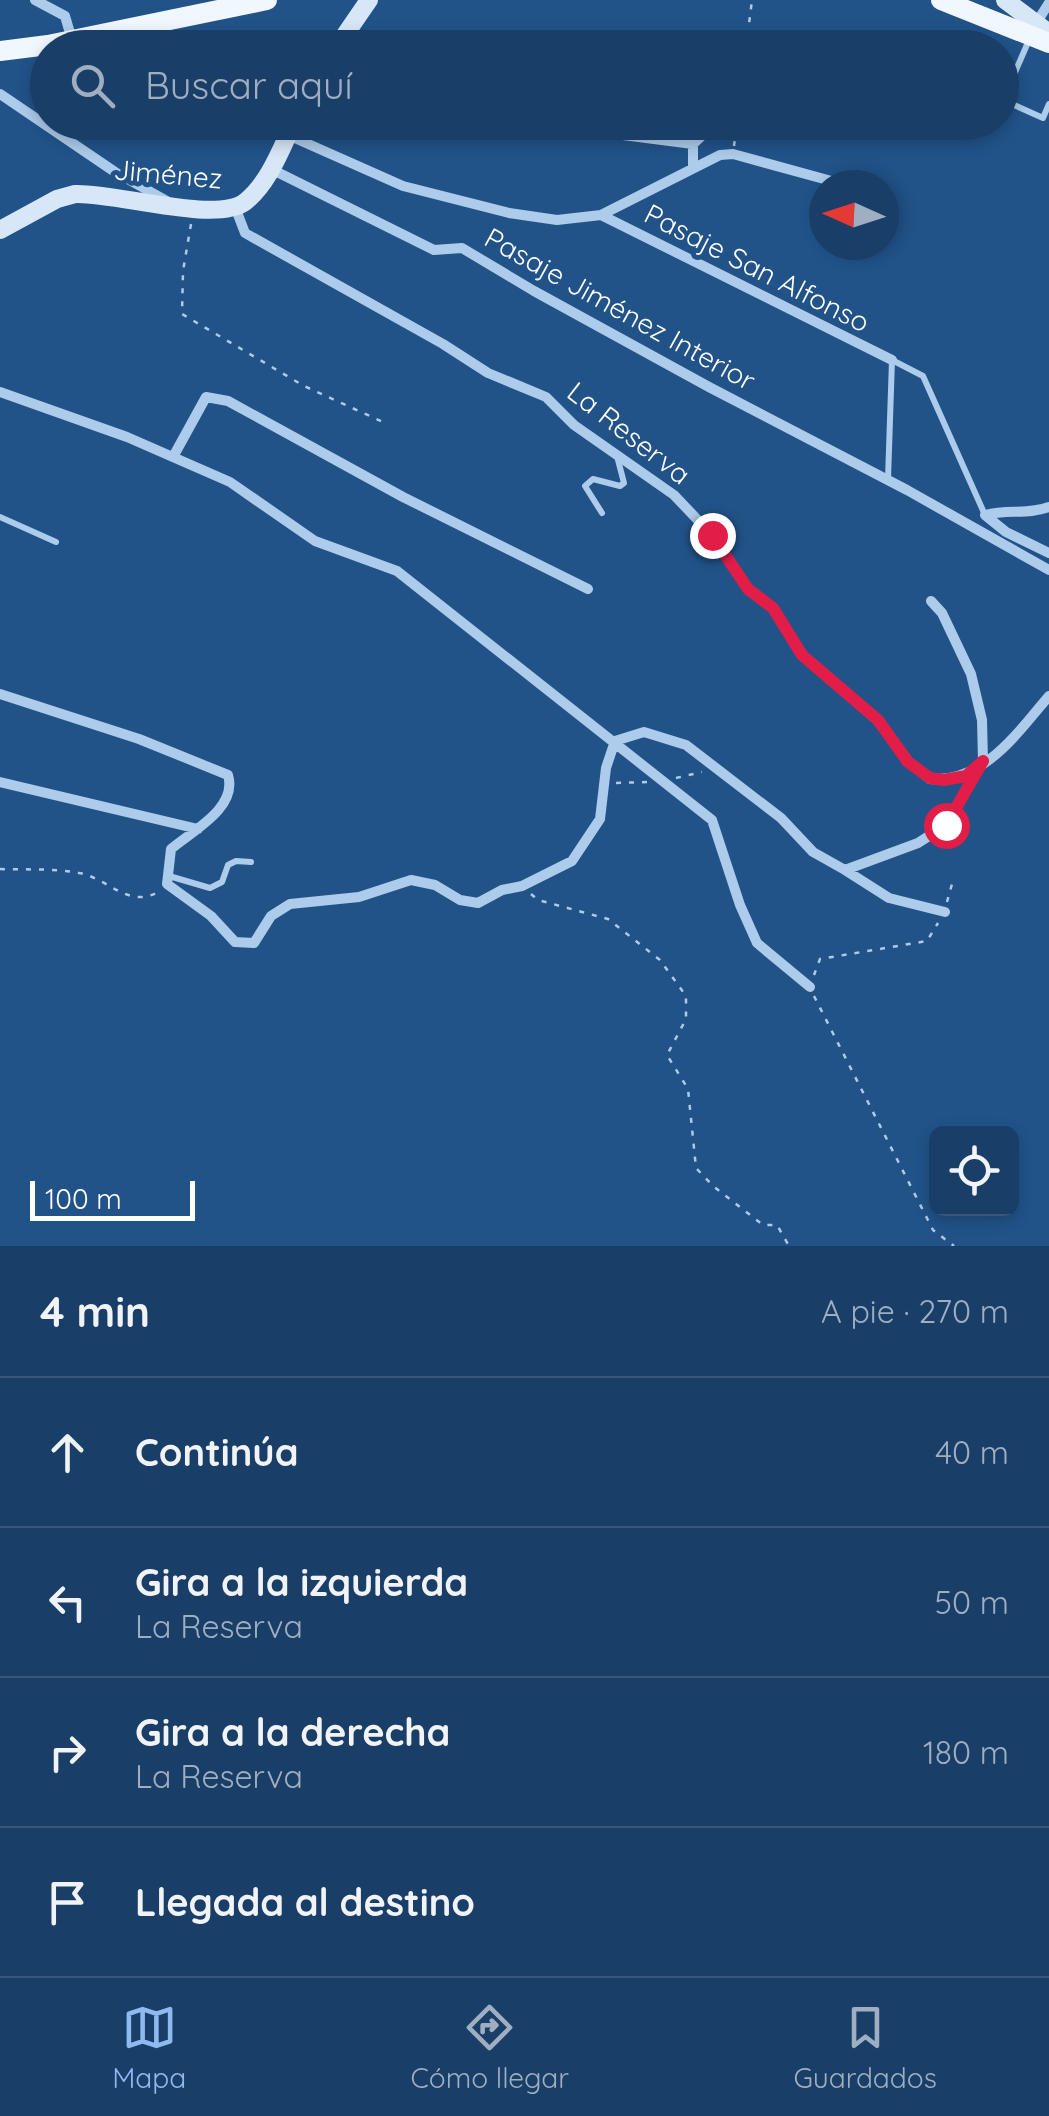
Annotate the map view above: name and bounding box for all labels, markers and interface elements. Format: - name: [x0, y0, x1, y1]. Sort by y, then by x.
- search box: [30, 30, 1019, 140]
- icon: search: [65, 58, 120, 113]
- text: Buscar aquí: [145, 61, 353, 109]
- street label: Jiménez: [112, 151, 224, 196]
- north arrow: [809, 170, 899, 260]
- street label: Pasaje San Alfonso: [639, 196, 876, 339]
- street label: Pasaje Jiménez Interior: [479, 220, 762, 398]
- street label: La Reserva: [561, 374, 698, 492]
- route end: [690, 513, 736, 559]
- route start: [924, 803, 970, 849]
- map controls: [929, 1126, 1019, 1216]
- button: locate: [929, 1126, 1019, 1216]
- scale bar: [30, 1176, 195, 1220]
- text: 100 m: [45, 1181, 122, 1216]
- text: 4 min: [40, 1285, 150, 1338]
- text: A pie · 270 m: [821, 1291, 1009, 1331]
- icon: ahead: [40, 1425, 95, 1480]
- text: Continúa: [135, 1428, 299, 1476]
- text: 40 m: [935, 1432, 1009, 1472]
- text: Gira a la izquierda: [135, 1558, 468, 1606]
- icon: left: [40, 1575, 95, 1630]
- text: 50 m: [935, 1582, 1009, 1622]
- text: La Reserva: [135, 1606, 303, 1646]
- text: Gira a la derecha: [135, 1708, 450, 1756]
- icon: right: [40, 1725, 95, 1780]
- text: 180 m: [923, 1732, 1009, 1772]
- text: La Reserva: [135, 1756, 303, 1796]
- icon: arrive: [40, 1875, 95, 1930]
- text: Llegada al destino: [135, 1878, 475, 1926]
- tab: Mapa: [112, 2000, 186, 2095]
- tab: Cómo llegar: [410, 2000, 569, 2095]
- tab: Guardados: [793, 2000, 937, 2095]

